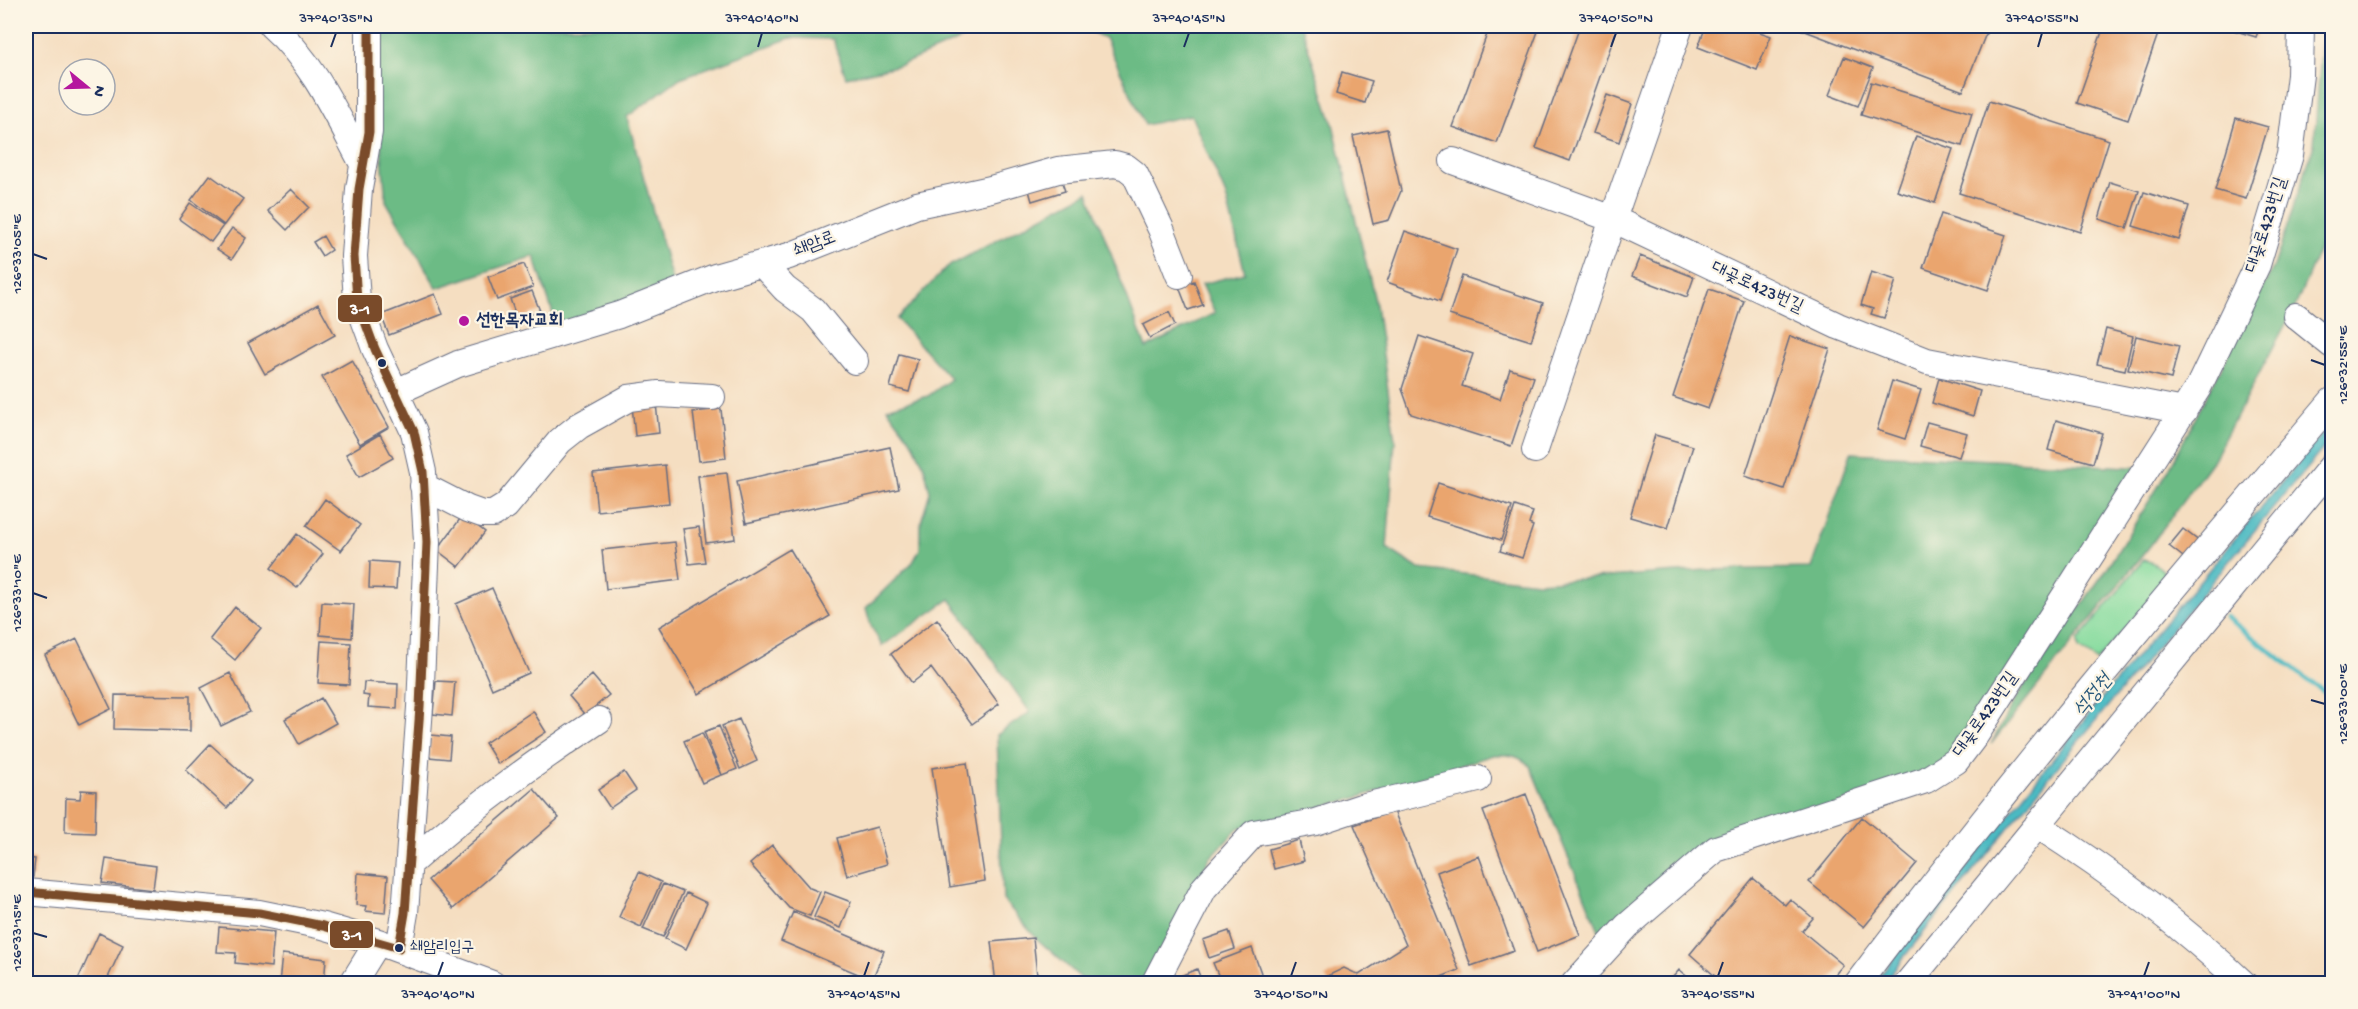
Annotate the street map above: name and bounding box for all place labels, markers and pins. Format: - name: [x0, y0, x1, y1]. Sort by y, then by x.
- place label: 선한목자교회: [476, 311, 563, 332]
- marker: 선한목자교회: [457, 314, 471, 328]
- unlabelled marker: [376, 357, 388, 369]
- place label: 쇄암리입구: [410, 939, 474, 958]
- marker: 쇄암리입구: [393, 942, 405, 954]

